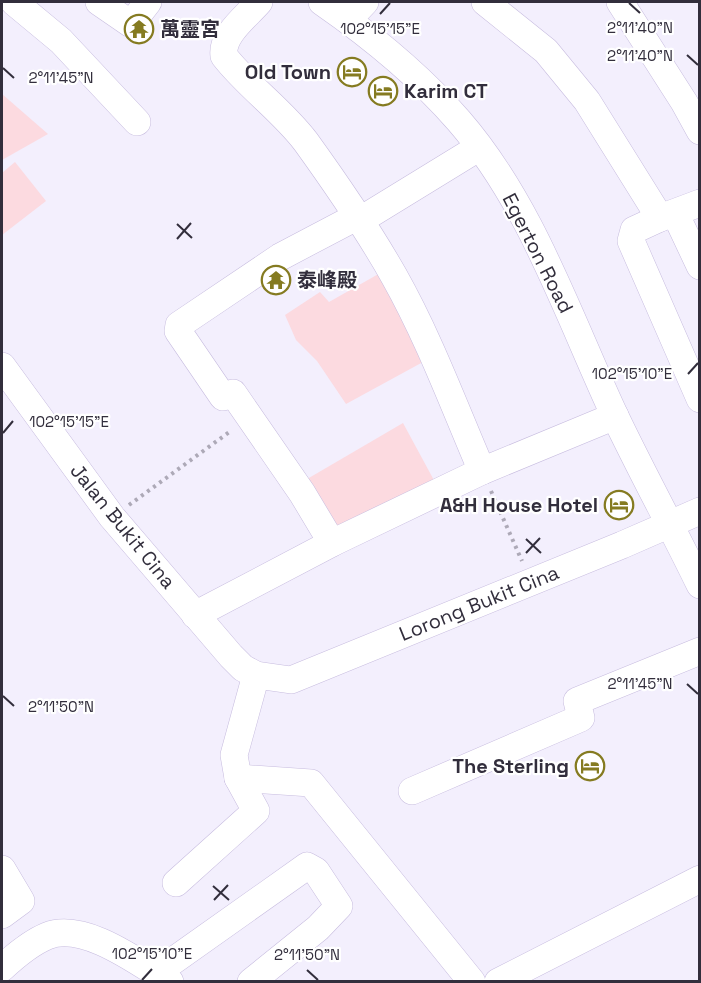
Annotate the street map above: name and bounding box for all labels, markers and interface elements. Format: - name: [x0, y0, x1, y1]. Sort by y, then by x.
- temple icon: 萬靈宮: [123, 13, 155, 45]
- place label: 萬靈宮: [160, 16, 220, 42]
- text: 2°11'40"N: [607, 18, 673, 37]
- text: 102°15'15"E: [340, 19, 420, 38]
- text: 2°11'40"N: [607, 46, 673, 65]
- hotel icon: Old Town: [336, 56, 368, 88]
- place label: Old Town: [245, 59, 331, 85]
- text: 2°11'45"N: [28, 68, 94, 87]
- hotel icon: Karim CT: [367, 75, 399, 107]
- place label: Karim CT: [404, 78, 488, 104]
- street label: Egerton Road: [497, 189, 579, 317]
- temple icon: 泰峰殿: [260, 264, 292, 296]
- place label: 泰峰殿: [297, 267, 357, 293]
- text: 102°15'10"E: [592, 364, 672, 383]
- text: 102°15'15"E: [29, 412, 109, 431]
- street label: Jalan Bukit Cina: [65, 458, 181, 594]
- hotel icon: A&H House Hotel: [603, 489, 635, 521]
- place label: A&H House Hotel: [440, 492, 598, 518]
- street label: Lorong Bukit Cina: [395, 559, 563, 647]
- text: 2°11'45"N: [607, 674, 673, 693]
- text: 2°11'50"N: [28, 697, 94, 716]
- hotel icon: The Sterling: [574, 750, 606, 782]
- place label: The Sterling: [452, 753, 569, 779]
- text: 102°15'10"E: [112, 944, 192, 963]
- text: 2°11'50"N: [274, 945, 340, 964]

